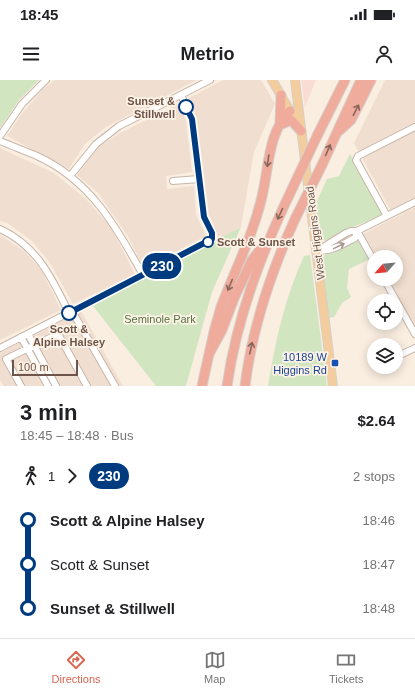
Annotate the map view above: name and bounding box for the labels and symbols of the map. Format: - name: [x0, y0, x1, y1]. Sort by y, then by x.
- place label: Sunset & Stillwell: [127, 95, 175, 120]
- marker: Sunset & Stillwell: [178, 99, 194, 115]
- one-way arrow: [353, 104, 360, 116]
- one-way arrow: [325, 144, 332, 156]
- one-way arrow: [264, 154, 272, 167]
- street label: West Higgins Road: [303, 186, 327, 280]
- one-way arrow: [276, 208, 283, 220]
- marker: Scott & Sunset: [202, 236, 214, 248]
- place label: Scott & Sunset: [217, 236, 296, 248]
- one-way arrow: [333, 241, 345, 249]
- north arrow: [367, 250, 403, 286]
- line badge: 230: [139, 253, 185, 279]
- one-way arrow: [226, 279, 234, 291]
- marker: Scott & Alpine Halsey: [61, 305, 77, 321]
- park label: Seminole Park: [124, 313, 196, 325]
- place label: Scott & Alpine Halsey: [33, 323, 106, 348]
- one-way arrow: [248, 341, 256, 354]
- place label: 10189 W Higgins Rd: [273, 351, 328, 376]
- scale bar: [12, 358, 78, 377]
- marker: 10189 W Higgins Rd: [330, 358, 340, 368]

